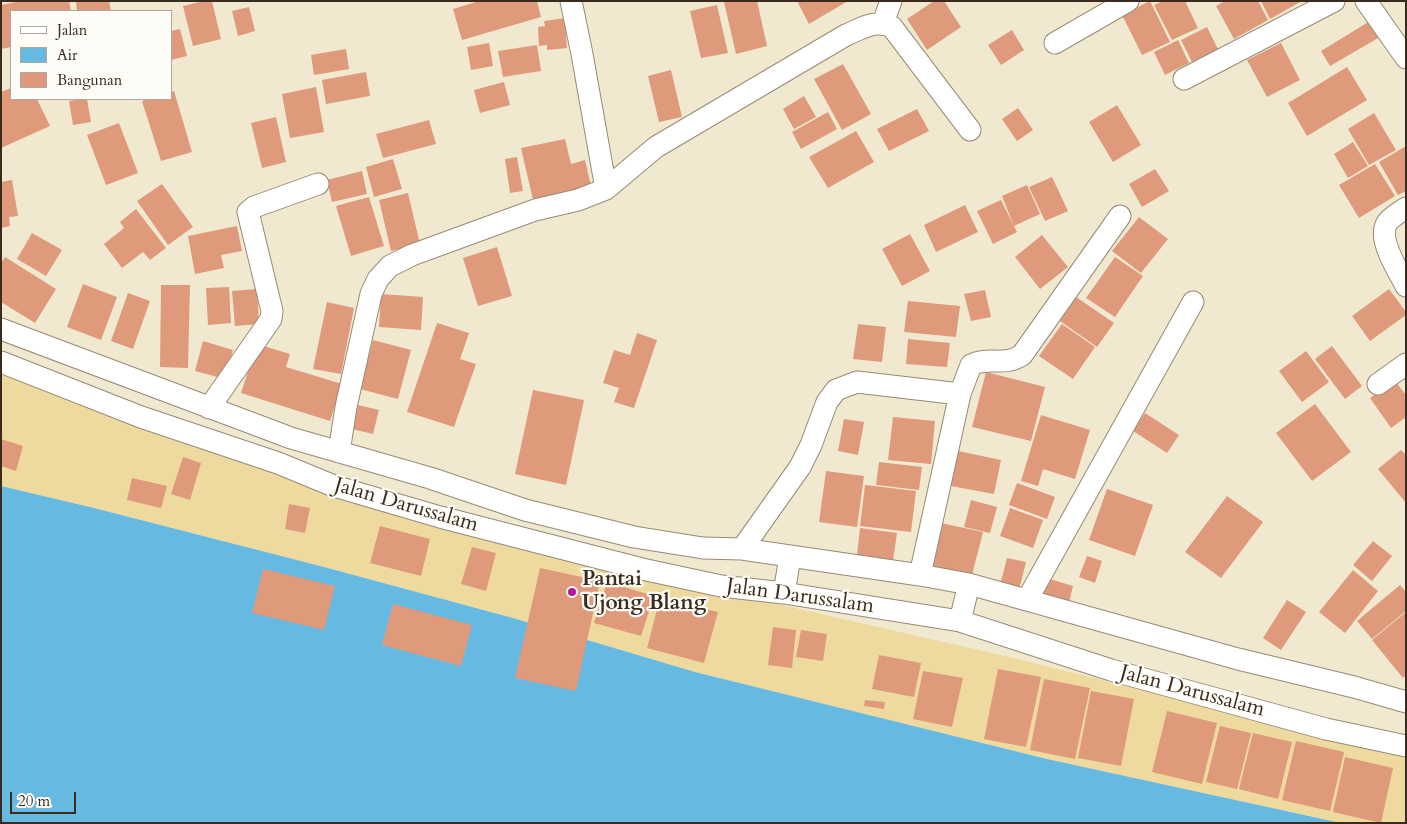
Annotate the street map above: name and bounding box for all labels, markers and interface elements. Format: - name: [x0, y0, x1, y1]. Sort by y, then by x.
- legend: [10, 10, 172, 100]
- text: Jalan: [57, 20, 87, 40]
- text: Air: [57, 45, 77, 65]
- text: Bangunan: [57, 70, 122, 90]
- street label: Jalan Darussalam: [331, 473, 481, 539]
- place label: Pantai Ujong Blang: [582, 567, 706, 617]
- street label: Jalan Darussalam: [725, 574, 875, 620]
- marker: Pantai Ujong Blang: [566, 586, 578, 598]
- street label: Jalan Darussalam: [1117, 661, 1267, 723]
- scale bar: [12, 782, 79, 814]
- text: 20 m: [18, 791, 50, 811]

